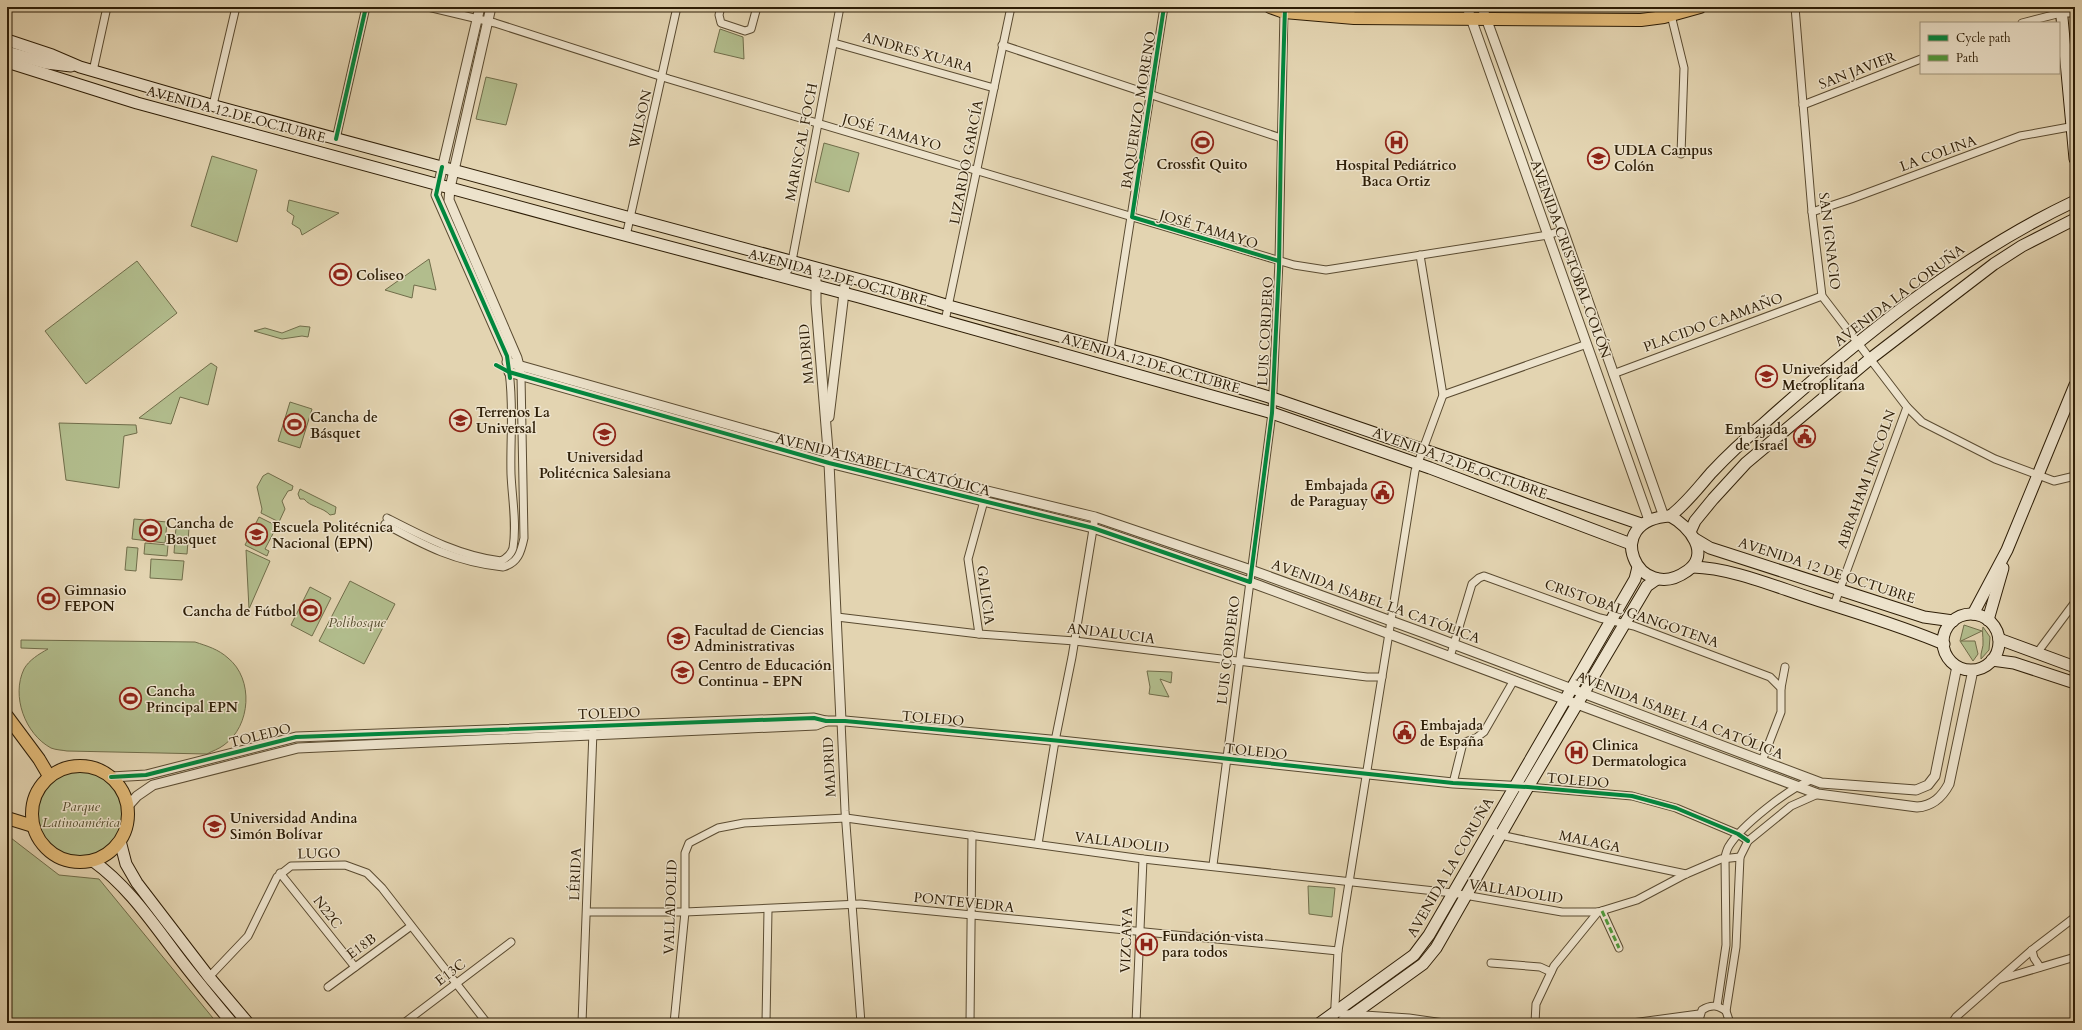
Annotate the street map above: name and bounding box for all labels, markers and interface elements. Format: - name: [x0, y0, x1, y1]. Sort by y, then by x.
- legend: [1920, 22, 2060, 74]
- street label: ANDRES XUARA: [860, 28, 976, 77]
- street label: BAQUERIZO MORENO: [1117, 30, 1160, 190]
- text: Cycle path: [1956, 30, 2011, 46]
- street label: SAN JAVIER: [1816, 47, 1899, 94]
- text: Path: [1956, 50, 1979, 66]
- street label: AVENIDA 12 DE OCTUBRE: [144, 81, 328, 148]
- street label: MARISCAL FOCH: [781, 81, 822, 203]
- street label: WILSON: [624, 88, 656, 151]
- street label: LIZARDO GARCÍA: [945, 98, 988, 226]
- street label: JOSÉ TAMAYO: [838, 109, 944, 156]
- sports icon: Crossfit Quito: [1189, 129, 1215, 155]
- hospital icon: Hospital Pediátrico Baca Ortiz: [1383, 130, 1409, 156]
- street label: LA COLINA: [1897, 131, 1979, 176]
- place label: UDLA Campus Colón: [1614, 141, 1713, 176]
- school or university icon: UDLA Campus Colón: [1585, 145, 1611, 171]
- place label: Crossfit Quito: [1156, 155, 1248, 174]
- place label: Hospital Pediátrico Baca Ortiz: [1335, 156, 1457, 191]
- street label: AVENIDA CRISTÓBAL COLÓN: [1526, 157, 1615, 361]
- street label: SAN IGNACIO: [1814, 191, 1845, 291]
- street label: JOSÉ TAMAYO: [1155, 205, 1260, 253]
- street label: AVENIDA LA CORUÑA: [1830, 240, 1968, 351]
- street label: AVENIDA 12 DE OCTUBRE: [746, 244, 930, 311]
- sports icon: Coliseo: [328, 262, 354, 288]
- place label: Coliseo: [356, 266, 404, 285]
- street label: LUIS CORDERO: [1253, 276, 1278, 386]
- street label: PLACIDO CAAMAÑO: [1641, 288, 1786, 357]
- street label: MADRID: [794, 323, 819, 385]
- street label: AVENIDA 12 DE OCTUBRE: [1059, 329, 1243, 398]
- place label: Universidad Metroplitana: [1782, 360, 1865, 395]
- school or university icon: Universidad Metroplitana: [1753, 364, 1779, 390]
- place label: Terrenos La Universal: [476, 403, 550, 438]
- school or university icon: Terrenos La Universal: [448, 407, 474, 433]
- street label: ABRAHAM LINCOLN: [1833, 407, 1900, 551]
- place label: Cancha de Básquet: [310, 408, 378, 443]
- sports icon: Cancha de Básquet: [282, 412, 308, 438]
- place label: Embajada de Israel: [1725, 420, 1788, 455]
- school or university icon: Universidad Politécnica Salesiana: [592, 422, 618, 448]
- street label: AVENIDA 12 DE OCTUBRE: [1370, 423, 1550, 504]
- public building icon: Embajada de Israel: [1791, 424, 1817, 450]
- street label: AVENIDA ISABEL LA CATÓLICA: [773, 429, 992, 500]
- place label: Universidad Politécnica Salesiana: [539, 448, 671, 483]
- place label: Embajada de Paraguay: [1290, 476, 1368, 511]
- public building icon: Embajada de Paraguay: [1370, 480, 1396, 506]
- place label: Cancha de Basquet: [166, 514, 234, 549]
- sports icon: Cancha de Basquet: [137, 518, 163, 544]
- place label: Escuela Politécnica Nacional (EPN): [272, 518, 393, 553]
- school or university icon: Escuela Politécnica Nacional (EPN): [243, 522, 269, 548]
- street label: AVENIDA 12 DE OCTUBRE: [1736, 533, 1918, 608]
- street label: AVENIDA ISABEL LA CATÓLICA: [1269, 555, 1483, 648]
- street label: GALICIA: [972, 564, 999, 626]
- street label: CRISTOBAL GANGOTENA: [1542, 575, 1722, 652]
- place label: Gimnasio FEPON: [64, 581, 127, 616]
- sports icon: Gimnasio FEPON: [36, 585, 62, 611]
- street label: LUIS CORDERO: [1212, 594, 1245, 706]
- sports icon: Cancha de Fútbol: [298, 598, 324, 624]
- place label: Cancha de Fútbol: [183, 602, 296, 621]
- park label: Polibosque: [328, 613, 386, 632]
- street label: ANDALUCIA: [1066, 619, 1156, 648]
- place label: Facultad de Ciencias Administrativas: [694, 621, 824, 656]
- school or university icon: Facultad de Ciencias Administrativas: [665, 625, 691, 651]
- place label: Centro de Educación Continua - EPN: [698, 656, 832, 691]
- school or university icon: Centro de Educación Continua - EPN: [669, 660, 695, 686]
- street label: AVENIDA ISABEL LA CATÓLICA: [1573, 667, 1786, 764]
- place label: Cancha Principal EPN: [146, 682, 238, 717]
- sports icon: Cancha Principal EPN: [118, 686, 144, 712]
- street label: TOLEDO: [577, 703, 641, 724]
- street label: TOLEDO: [901, 706, 965, 731]
- place label: Embajada de España: [1420, 716, 1484, 751]
- street label: TOLEDO: [227, 719, 293, 752]
- public building icon: Embajada de España: [1392, 720, 1418, 746]
- street label: MADRID: [818, 736, 841, 798]
- place label: Clinica Dermatologica: [1592, 736, 1687, 771]
- street label: TOLEDO: [1224, 739, 1288, 764]
- hospital icon: Clinica Dermatologica: [1564, 740, 1590, 766]
- street label: TOLEDO: [1546, 768, 1610, 793]
- street label: AVENIDA LA CORUÑA: [1403, 794, 1498, 941]
- park label: Parque Latinoamérica: [42, 797, 120, 832]
- place label: Universidad Andina Simón Bolívar: [230, 809, 358, 844]
- school or university icon: Universidad Andina Simón Bolívar: [201, 813, 227, 839]
- street label: MALAGA: [1557, 826, 1623, 857]
- street label: VALLADOLID: [1074, 827, 1170, 858]
- street label: LUGO: [297, 844, 341, 863]
- street label: LÉRIDA: [565, 847, 586, 901]
- street label: VALLADOLID: [659, 859, 682, 955]
- street label: VALLADOLID: [1467, 875, 1564, 908]
- street label: PONTEVEDRA: [913, 888, 1015, 917]
- street label: N22C: [309, 892, 347, 933]
- street label: VIZCAYA: [1116, 907, 1137, 973]
- place label: Fundación vista para todos: [1162, 927, 1264, 962]
- street label: E18B: [343, 929, 380, 964]
- hospital icon: Fundación vista para todos: [1134, 931, 1160, 957]
- street label: E13C: [431, 954, 470, 990]

